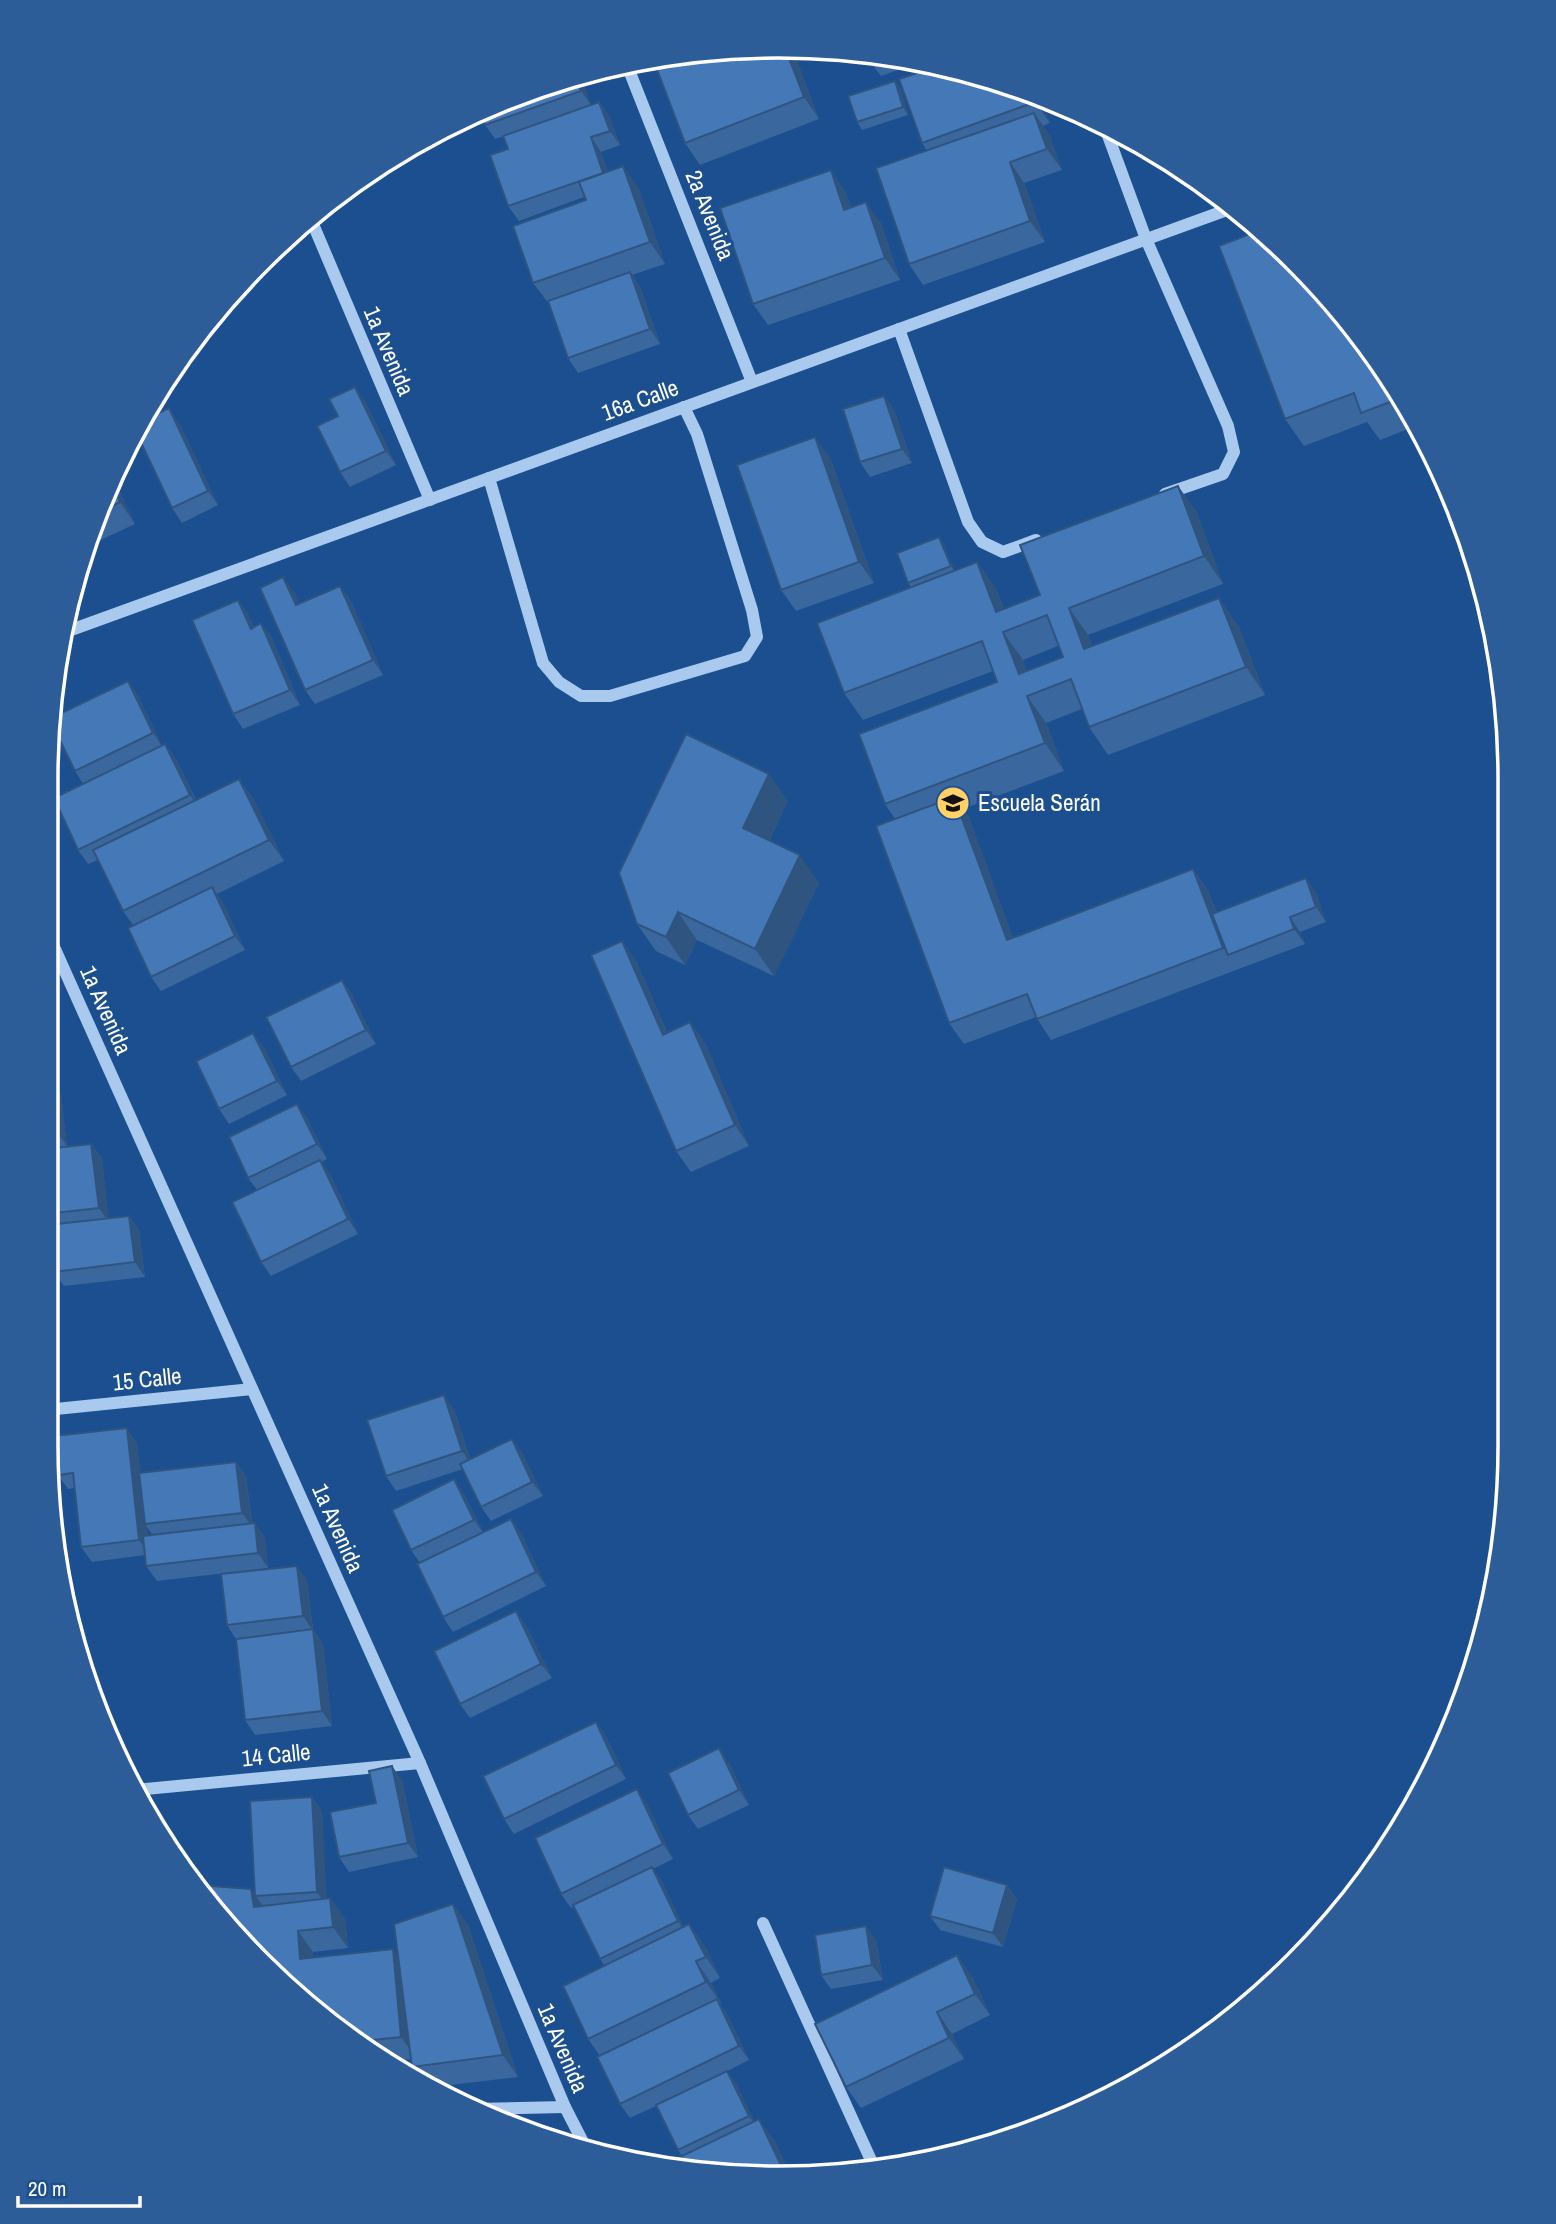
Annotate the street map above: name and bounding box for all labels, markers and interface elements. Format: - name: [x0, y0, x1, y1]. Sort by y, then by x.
- street label: 2a Avenida: [678, 165, 743, 265]
- street label: 1a Avenida: [357, 301, 422, 401]
- street label: 16a Calle: [597, 371, 683, 428]
- school or university icon: Escuela Serán: [934, 784, 972, 822]
- place label: Escuela Serán: [978, 787, 1101, 818]
- street label: 1a Avenida: [73, 961, 140, 1060]
- street label: 15 Calle: [111, 1359, 183, 1398]
- street label: 1a Avenida: [305, 1479, 372, 1578]
- street label: 14 Calle: [240, 1735, 312, 1774]
- street label: 1a Avenida: [531, 1998, 596, 2098]
- scale bar: [18, 2164, 140, 2208]
- text: 20 m: [28, 2174, 66, 2203]

